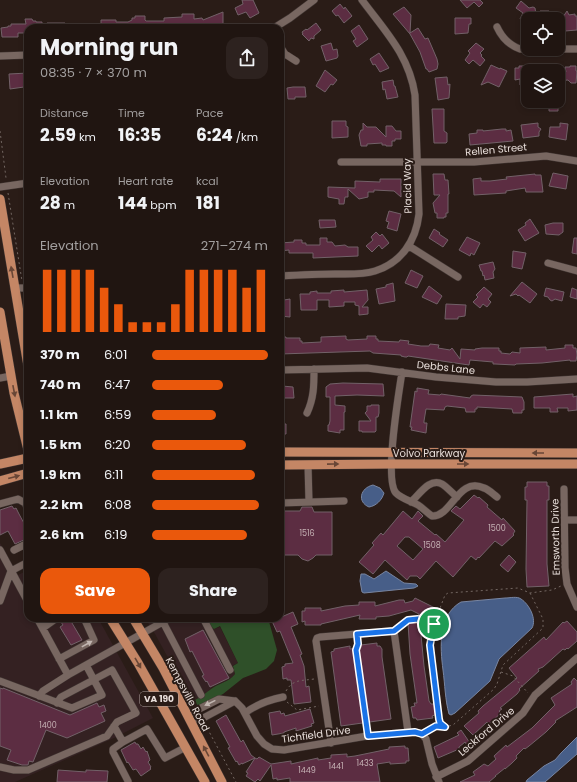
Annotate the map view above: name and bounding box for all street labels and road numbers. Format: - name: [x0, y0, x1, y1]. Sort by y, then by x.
- street label: Rellen Street: [465, 139, 528, 160]
- street label: Placid Way: [400, 158, 415, 214]
- street label: Debbs Lane: [416, 357, 476, 378]
- street label: Volvo Parkway: [393, 446, 466, 461]
- street label: Emsworth Drive: [547, 498, 564, 575]
- street label: Kempsville Road: [162, 654, 214, 734]
- road number: VA 190: [140, 692, 178, 706]
- street label: Leckford Drive: [455, 703, 518, 760]
- street label: Tichfield Drive: [281, 722, 351, 747]

